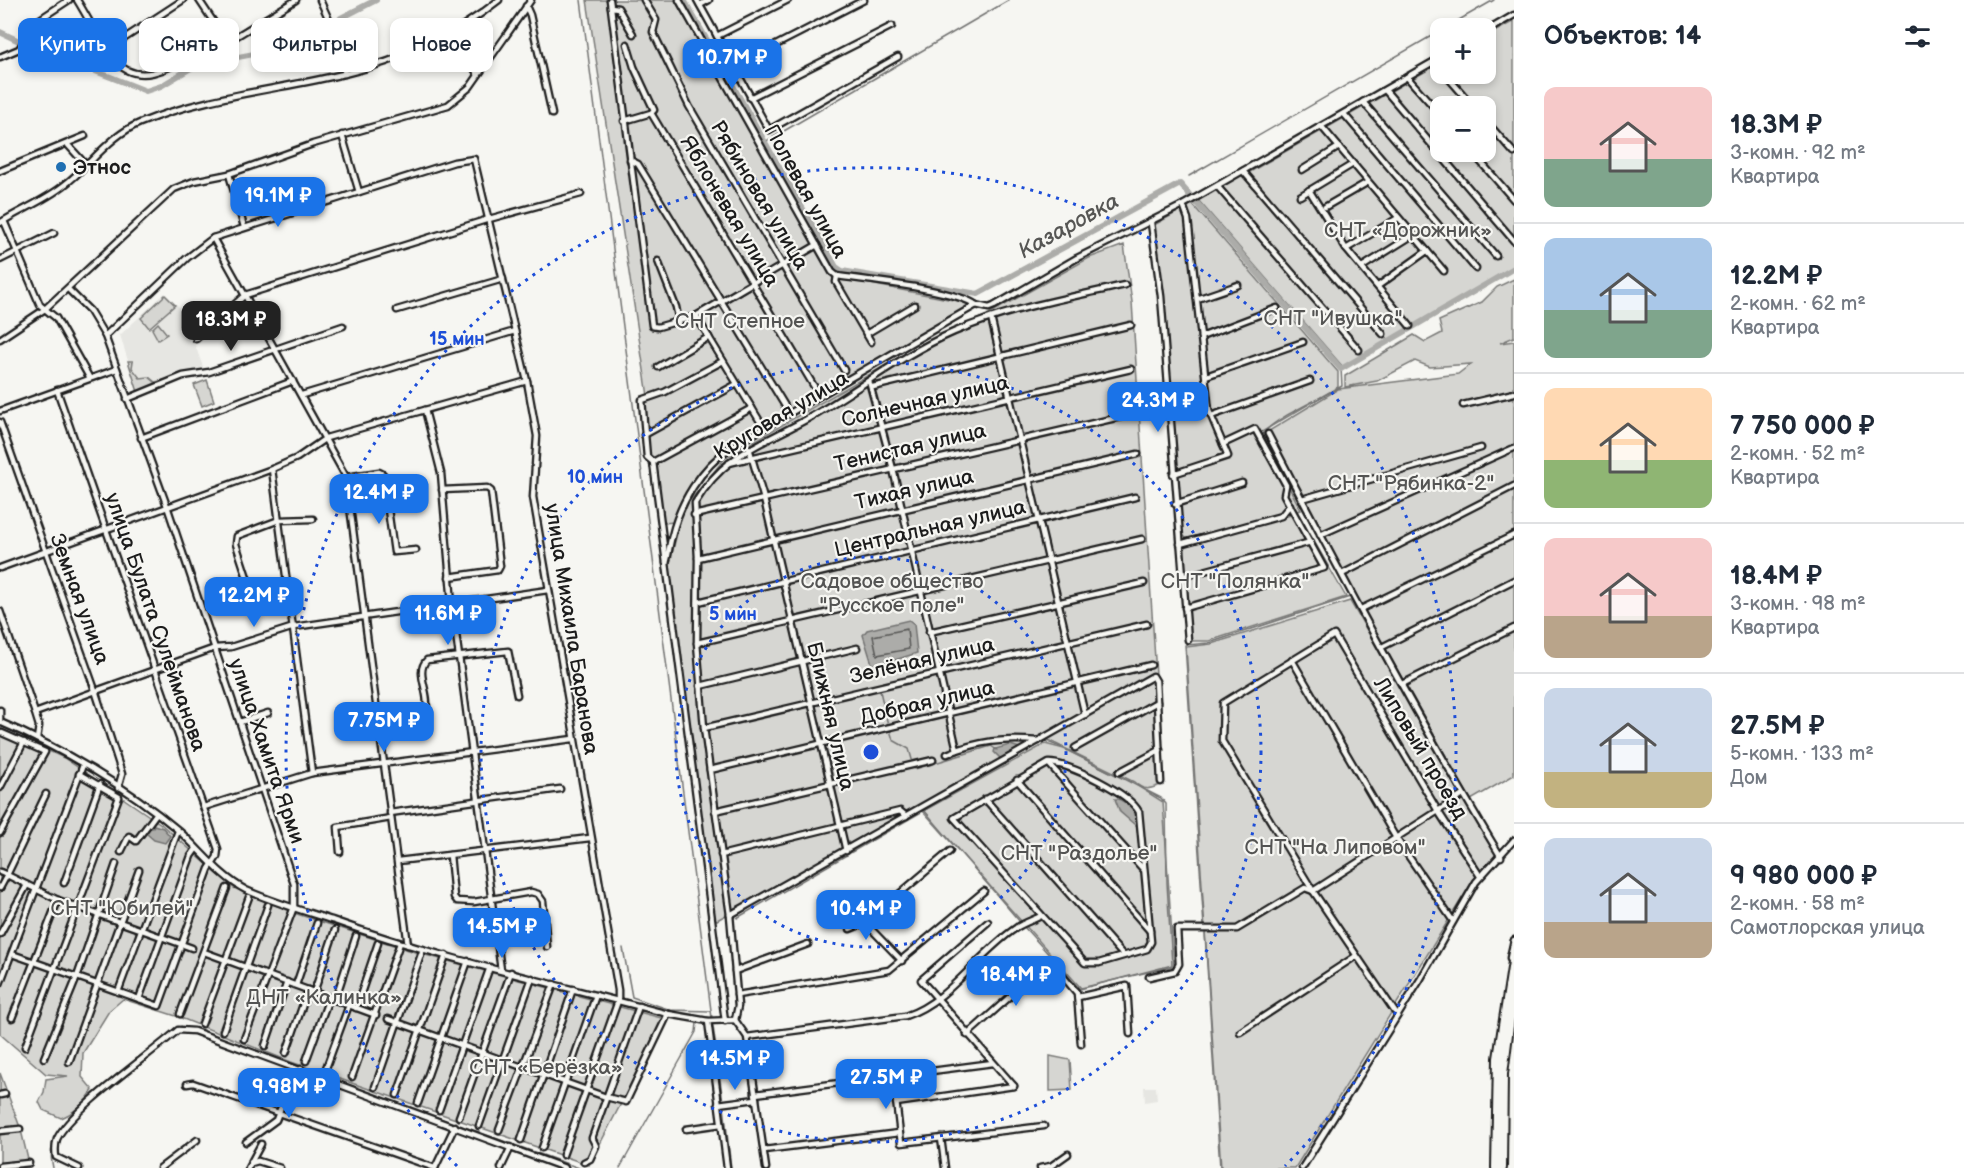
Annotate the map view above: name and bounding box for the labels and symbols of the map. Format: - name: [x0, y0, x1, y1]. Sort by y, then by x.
- pin: 10.7M ₽: [677, 39, 787, 90]
- street label: Рябиновая улица: [705, 116, 814, 275]
- street label: Полевая улица: [759, 120, 853, 263]
- street label: Яблоневая улица: [675, 131, 785, 292]
- place label: Этнос: [73, 155, 132, 180]
- marker: Этнос: [54, 160, 68, 174]
- pin: 19.1M ₽: [223, 177, 333, 228]
- water label: Казаровка: [1014, 188, 1124, 265]
- park label: СНТ «Дорожник»: [1324, 218, 1492, 243]
- pin: 18.3M ₽: [176, 301, 286, 352]
- park label: СНТ "Ивушка": [1264, 306, 1402, 331]
- park label: СНТ Степное: [675, 309, 805, 334]
- text: 15 мин: [429, 329, 485, 350]
- street label: Круговая улица: [709, 365, 854, 465]
- street label: Солнечная улица: [839, 370, 1012, 433]
- pin: 24.3M ₽: [1103, 382, 1213, 433]
- street label: Тенистая улица: [832, 418, 989, 477]
- street label: Тихая улица: [852, 464, 976, 515]
- text: 10 мин: [567, 467, 623, 488]
- park label: СНТ "Рябинка-2": [1328, 471, 1494, 496]
- pin: 12.4M ₽: [324, 474, 434, 525]
- street label: улица Булата Сулейманова: [99, 490, 212, 755]
- street label: Центральная улица: [832, 494, 1029, 563]
- street label: улица Михаила Баранова: [539, 502, 604, 757]
- street label: Земная улица: [44, 530, 115, 669]
- park label: Садовое общество "Русское поле": [800, 569, 984, 618]
- park label: СНТ "Полянка": [1161, 569, 1309, 594]
- pin: 12.2M ₽: [199, 577, 309, 628]
- pin: 11.6M ₽: [393, 595, 503, 646]
- text: 5 мин: [709, 604, 757, 625]
- street label: Зелёная улица: [848, 632, 997, 689]
- street label: Ближняя улица: [801, 639, 860, 793]
- street label: улица Хамита Ярми: [223, 655, 310, 847]
- street label: Липовый проезд: [1368, 672, 1473, 824]
- street label: Добрая улица: [858, 675, 997, 730]
- pin: 7.75M ₽: [329, 702, 439, 753]
- centre of rings: [861, 742, 881, 762]
- park label: СНТ "На Липовом": [1245, 835, 1425, 860]
- park label: СНТ "Раздолье": [1001, 841, 1157, 866]
- pin: 10.4M ₽: [811, 890, 921, 941]
- park label: СНТ "Юбилей": [51, 896, 193, 921]
- pin: 14.5M ₽: [447, 908, 557, 959]
- pin: 18.4M ₽: [961, 956, 1071, 1007]
- park label: ДНТ «Калинка»: [246, 985, 402, 1010]
- pin: 14.5M ₽: [680, 1040, 790, 1091]
- park label: СНТ «Берёзка»: [469, 1055, 623, 1080]
- pin: 27.5M ₽: [831, 1059, 941, 1110]
- pin: 9.98M ₽: [234, 1068, 344, 1119]

